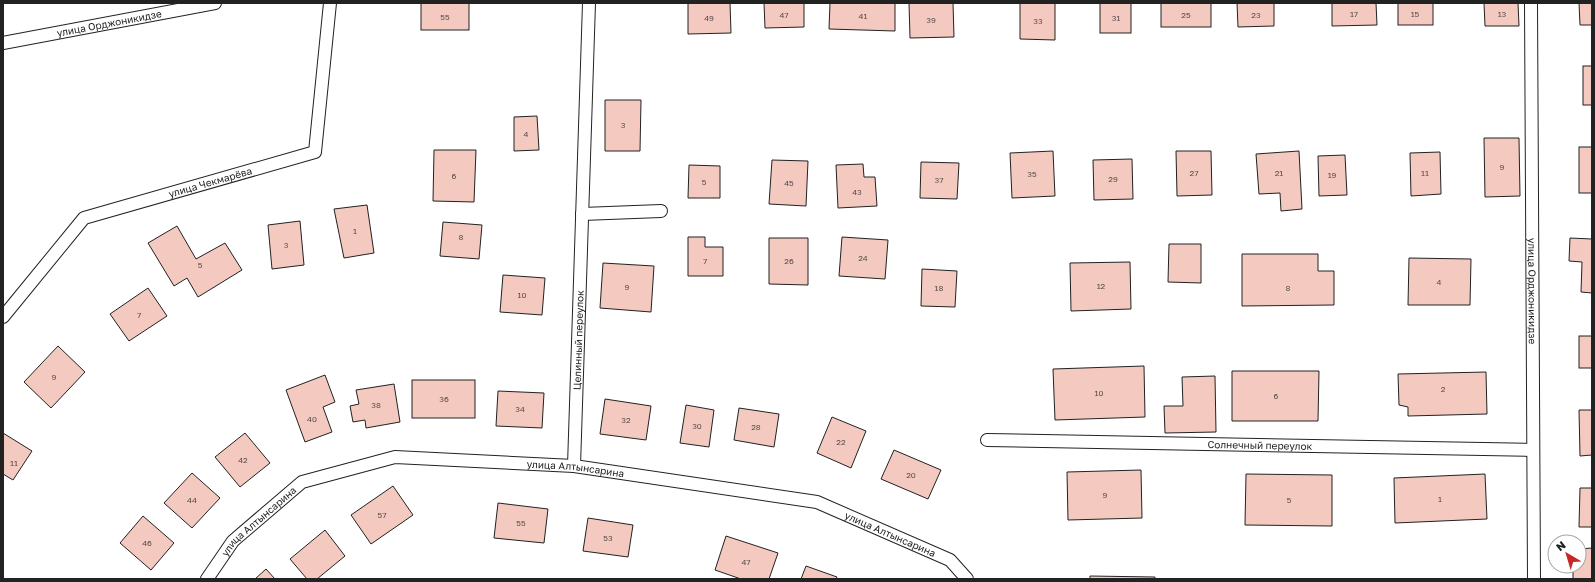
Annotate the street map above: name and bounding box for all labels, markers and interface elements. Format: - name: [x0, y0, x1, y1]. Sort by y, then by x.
- street label: улица Орджоникидзе: [56, 7, 163, 39]
- house number: 17: [1350, 9, 1358, 19]
- house number: 15: [1411, 9, 1420, 19]
- house number: 13: [1498, 9, 1507, 19]
- house number: 47: [779, 10, 789, 20]
- house number: 25: [1181, 10, 1191, 20]
- house number: 23: [1251, 10, 1261, 20]
- house number: 41: [859, 11, 867, 21]
- house number: 55: [440, 12, 450, 22]
- house number: 49: [704, 13, 714, 23]
- house number: 31: [1112, 13, 1120, 23]
- house number: 39: [926, 15, 936, 25]
- house number: 33: [1033, 16, 1043, 26]
- house number: 3: [621, 120, 626, 130]
- house number: 4: [524, 129, 529, 139]
- house number: 9: [1500, 162, 1505, 172]
- street label: улица Чекмарёва: [167, 164, 253, 200]
- house number: 27: [1190, 168, 1198, 178]
- house number: 21: [1275, 168, 1283, 178]
- house number: 11: [1421, 168, 1429, 178]
- house number: 35: [1027, 169, 1037, 179]
- house number: 19: [1328, 170, 1337, 180]
- house number: 6: [452, 171, 457, 181]
- house number: 29: [1108, 174, 1118, 184]
- house number: 37: [935, 175, 943, 185]
- house number: 5: [702, 177, 707, 187]
- house number: 45: [784, 178, 794, 188]
- house number: 43: [852, 187, 862, 197]
- house number: 1: [353, 226, 357, 236]
- house number: 8: [459, 232, 464, 242]
- street label: улица Орджоникидзе: [1526, 238, 1539, 344]
- house number: 3: [284, 240, 289, 250]
- house number: 24: [858, 253, 868, 263]
- house number: 7: [703, 256, 707, 266]
- house number: 26: [784, 256, 794, 266]
- house number: 5: [198, 260, 203, 270]
- house number: 4: [1437, 277, 1442, 287]
- house number: 12: [1097, 281, 1106, 291]
- house number: 9: [625, 282, 630, 292]
- house number: 18: [935, 283, 943, 293]
- house number: 8: [1286, 283, 1291, 293]
- house number: 10: [518, 290, 526, 300]
- street label: Целинный переулок: [570, 290, 586, 390]
- house number: 7: [137, 310, 141, 320]
- house number: 9: [52, 372, 57, 382]
- house number: 2: [1441, 384, 1446, 394]
- house number: 10: [1095, 388, 1103, 398]
- house number: 6: [1274, 391, 1279, 401]
- house number: 36: [439, 394, 449, 404]
- house number: 38: [371, 400, 381, 410]
- house number: 34: [515, 404, 525, 414]
- house number: 40: [307, 414, 317, 424]
- house number: 32: [621, 415, 631, 425]
- house number: 30: [692, 421, 702, 431]
- house number: 28: [751, 422, 761, 432]
- house number: 22: [836, 437, 846, 447]
- street label: Солнечный переулок: [1208, 438, 1313, 452]
- house number: 42: [238, 455, 248, 465]
- house number: 11: [10, 458, 18, 468]
- street label: улица Алтынсарина: [526, 458, 625, 479]
- house number: 20: [906, 470, 916, 480]
- street label: улица Алтынсарина: [218, 484, 298, 558]
- house number: 9: [1103, 490, 1108, 500]
- house number: 1: [1438, 494, 1442, 504]
- house number: 44: [187, 495, 197, 505]
- house number: 5: [1287, 495, 1292, 505]
- street label: улица Алтынсарина: [843, 509, 938, 559]
- house number: 57: [378, 510, 386, 520]
- house number: 55: [516, 518, 526, 528]
- house number: 53: [603, 533, 613, 543]
- north arrow: [1547, 534, 1587, 574]
- house number: 46: [142, 538, 152, 548]
- text: N: [1553, 538, 1568, 553]
- house number: 47: [741, 557, 751, 567]

